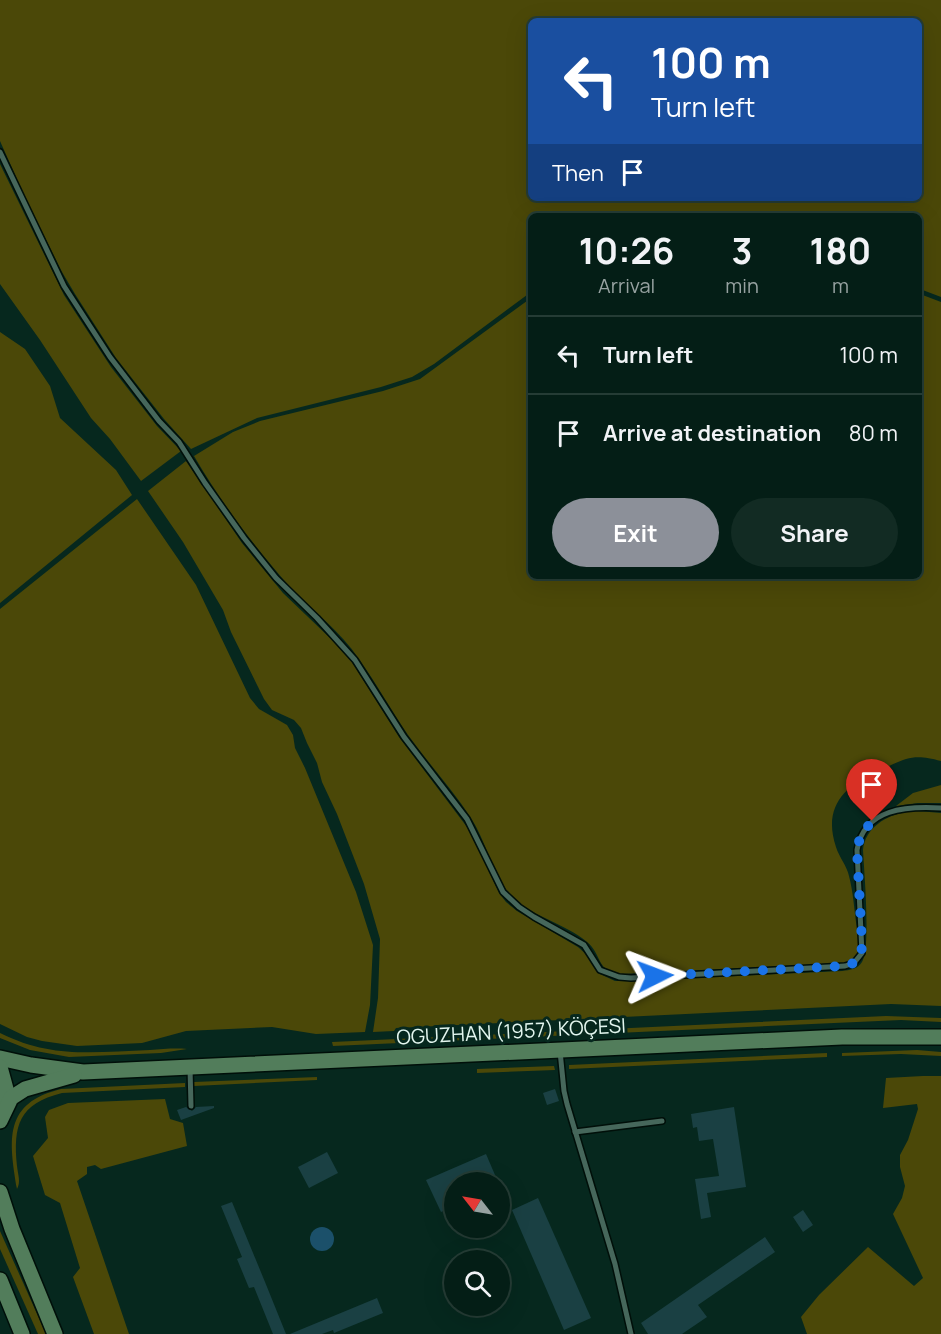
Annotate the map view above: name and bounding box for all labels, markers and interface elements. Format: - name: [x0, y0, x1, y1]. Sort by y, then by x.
- text: 100 m: [651, 33, 771, 91]
- icon: left: [552, 42, 630, 120]
- text: Turn left: [651, 88, 755, 125]
- icon: arrive: [616, 156, 649, 189]
- text: Then: [552, 158, 604, 188]
- text: 10:26: [579, 226, 674, 275]
- text: 3: [732, 226, 752, 275]
- text: 180: [810, 226, 871, 275]
- text: Arrival: [598, 272, 655, 299]
- text: min: [725, 272, 759, 299]
- text: m: [832, 272, 849, 299]
- icon: left: [552, 339, 585, 372]
- text: Turn left: [603, 340, 693, 370]
- text: 100 m: [840, 340, 898, 370]
- icon: arrive: [552, 417, 585, 450]
- text: Arrive at destination: [603, 418, 821, 448]
- text: 80 m: [849, 418, 898, 448]
- button: Exit: [552, 498, 719, 567]
- button: Share: [731, 498, 898, 567]
- pin: [846, 759, 897, 821]
- icon: arrive: [855, 768, 888, 801]
- position arrow: [623, 944, 687, 1008]
- street label: OGUZHAN (1957) KÖÇESI: [396, 1012, 626, 1050]
- north arrow: [444, 1172, 510, 1238]
- map controls: [444, 1172, 510, 1316]
- button: search: [444, 1250, 510, 1316]

